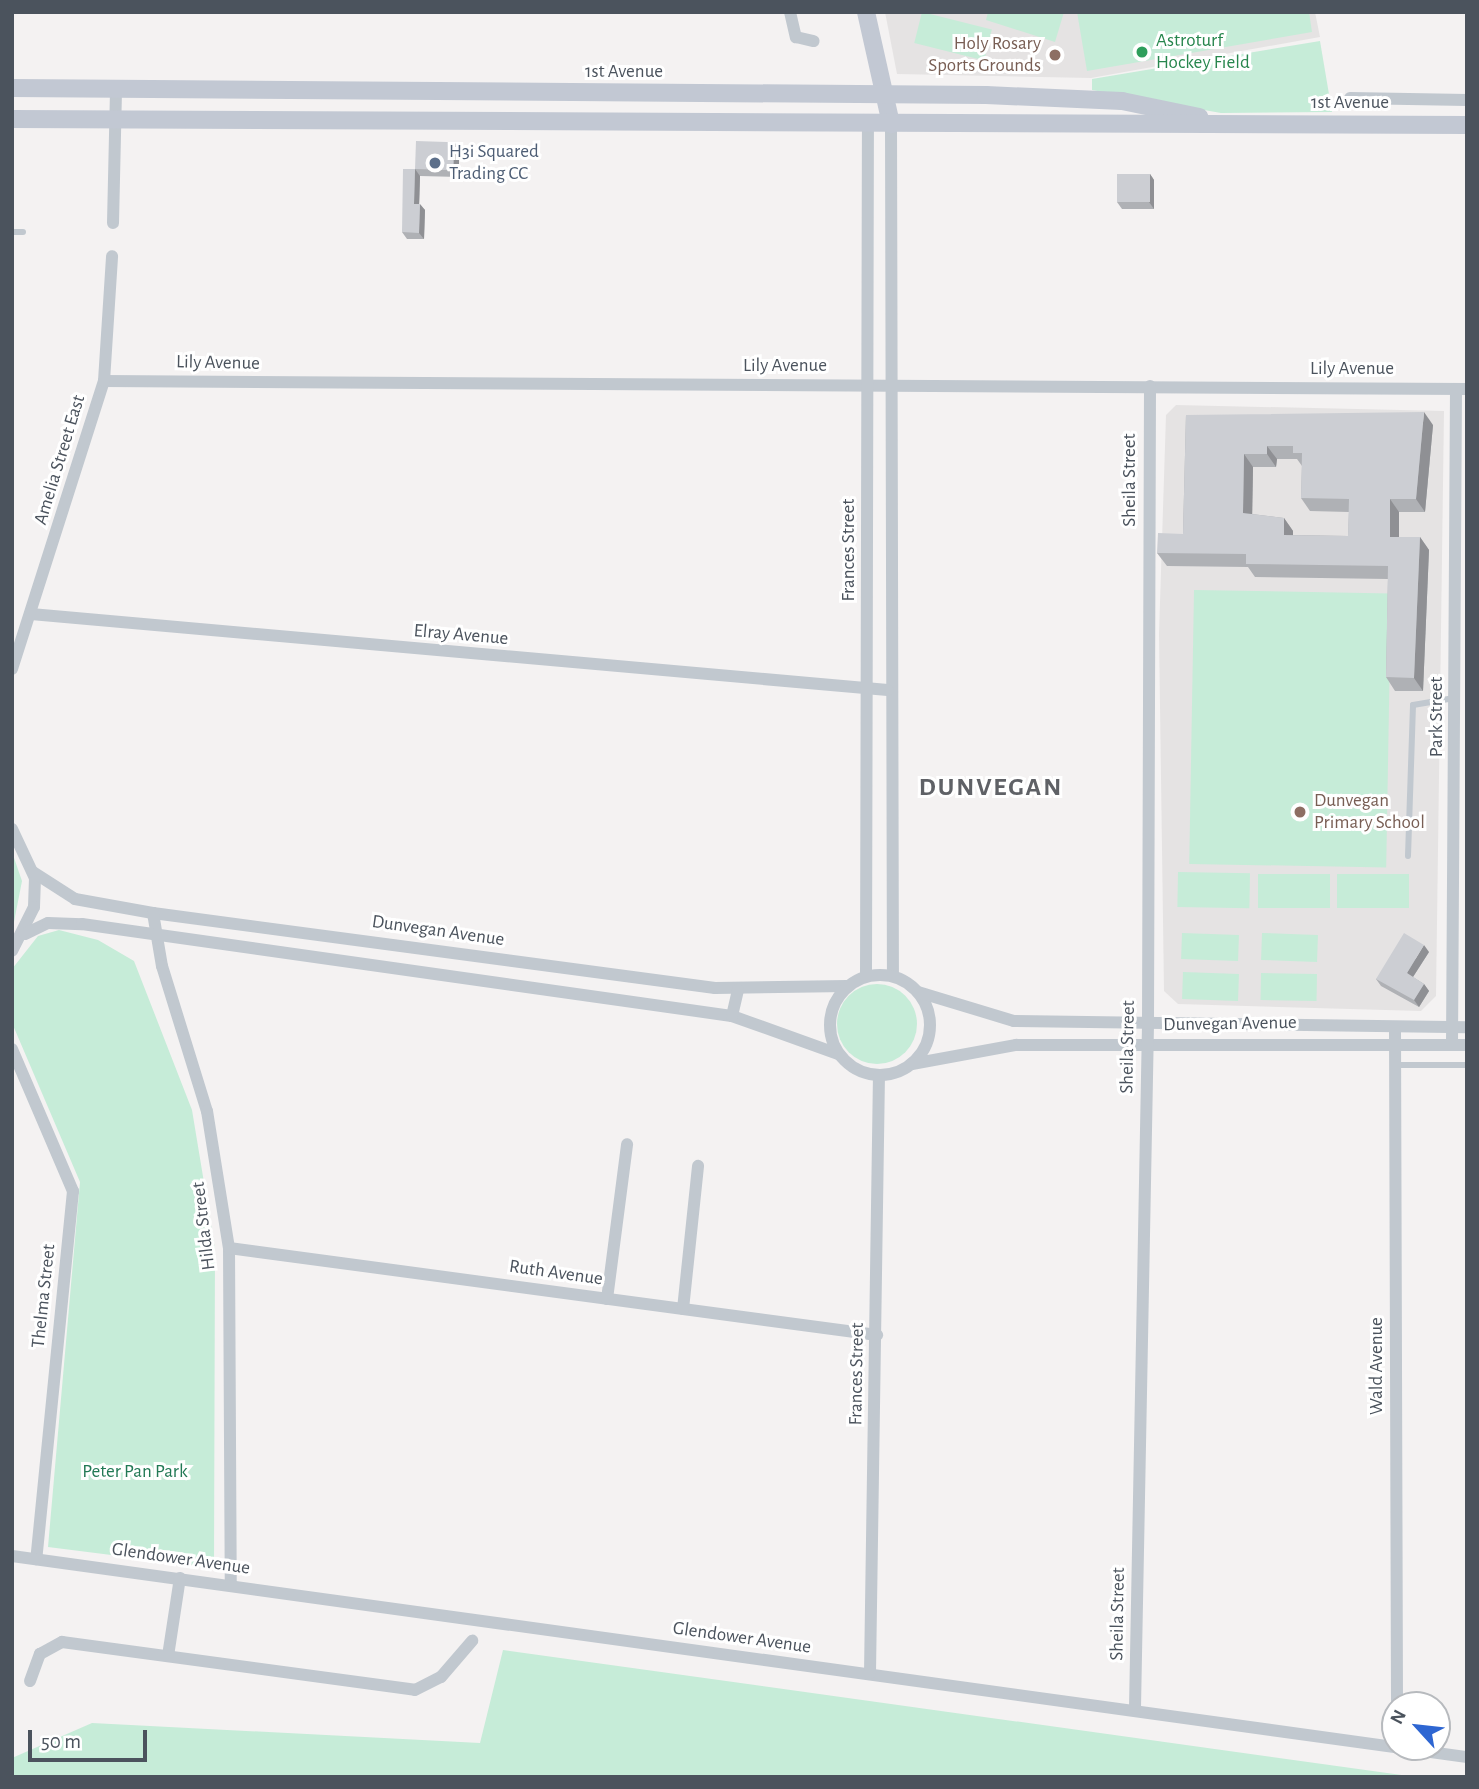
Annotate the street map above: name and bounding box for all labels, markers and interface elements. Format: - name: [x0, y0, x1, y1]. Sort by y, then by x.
- place label: Astroturf Hockey Field: [1156, 30, 1250, 74]
- place label: Holy Rosary Sports Grounds: [928, 33, 1041, 77]
- marker: Astroturf Hockey Field: [1134, 44, 1150, 60]
- marker: Holy Rosary Sports Grounds: [1047, 47, 1063, 63]
- street label: 1st Avenue: [585, 61, 663, 83]
- street label: 1st Avenue: [1311, 92, 1389, 114]
- place label: H3i Squared Trading CC: [449, 141, 539, 185]
- marker: H3i Squared Trading CC: [427, 155, 443, 171]
- street label: Lily Avenue: [176, 351, 260, 375]
- street label: Lily Avenue: [743, 355, 827, 377]
- street label: Lily Avenue: [1310, 358, 1394, 380]
- street label: Amelia Street East: [29, 392, 91, 528]
- street label: Sheila Street: [1119, 433, 1141, 527]
- street label: Frances Street: [838, 499, 860, 601]
- street label: Elray Avenue: [413, 620, 509, 650]
- street label: Park Street: [1426, 677, 1448, 757]
- district label: DUNVEGAN: [920, 772, 1062, 804]
- place label: Dunvegan Primary School: [1314, 790, 1425, 834]
- marker: Dunvegan Primary School: [1292, 804, 1308, 820]
- street label: Dunvegan Avenue: [370, 910, 506, 952]
- street label: Sheila Street: [1116, 1000, 1140, 1094]
- street label: Dunvegan Avenue: [1163, 1011, 1297, 1037]
- street label: Hilda Street: [187, 1181, 221, 1271]
- street label: Thelma Street: [27, 1243, 61, 1349]
- street label: Ruth Avenue: [508, 1255, 604, 1291]
- street label: Wald Avenue: [1366, 1317, 1388, 1415]
- street label: Frances Street: [845, 1322, 869, 1426]
- park label: Peter Pan Park: [82, 1461, 188, 1483]
- street label: Glendower Avenue: [110, 1538, 252, 1580]
- street label: Sheila Street: [1106, 1567, 1130, 1661]
- street label: Glendower Avenue: [671, 1617, 813, 1659]
- north arrow: [1381, 1691, 1451, 1761]
- text: N: [1387, 1707, 1410, 1727]
- scale bar: [32, 1716, 150, 1760]
- text: 50 m: [41, 1731, 81, 1752]

